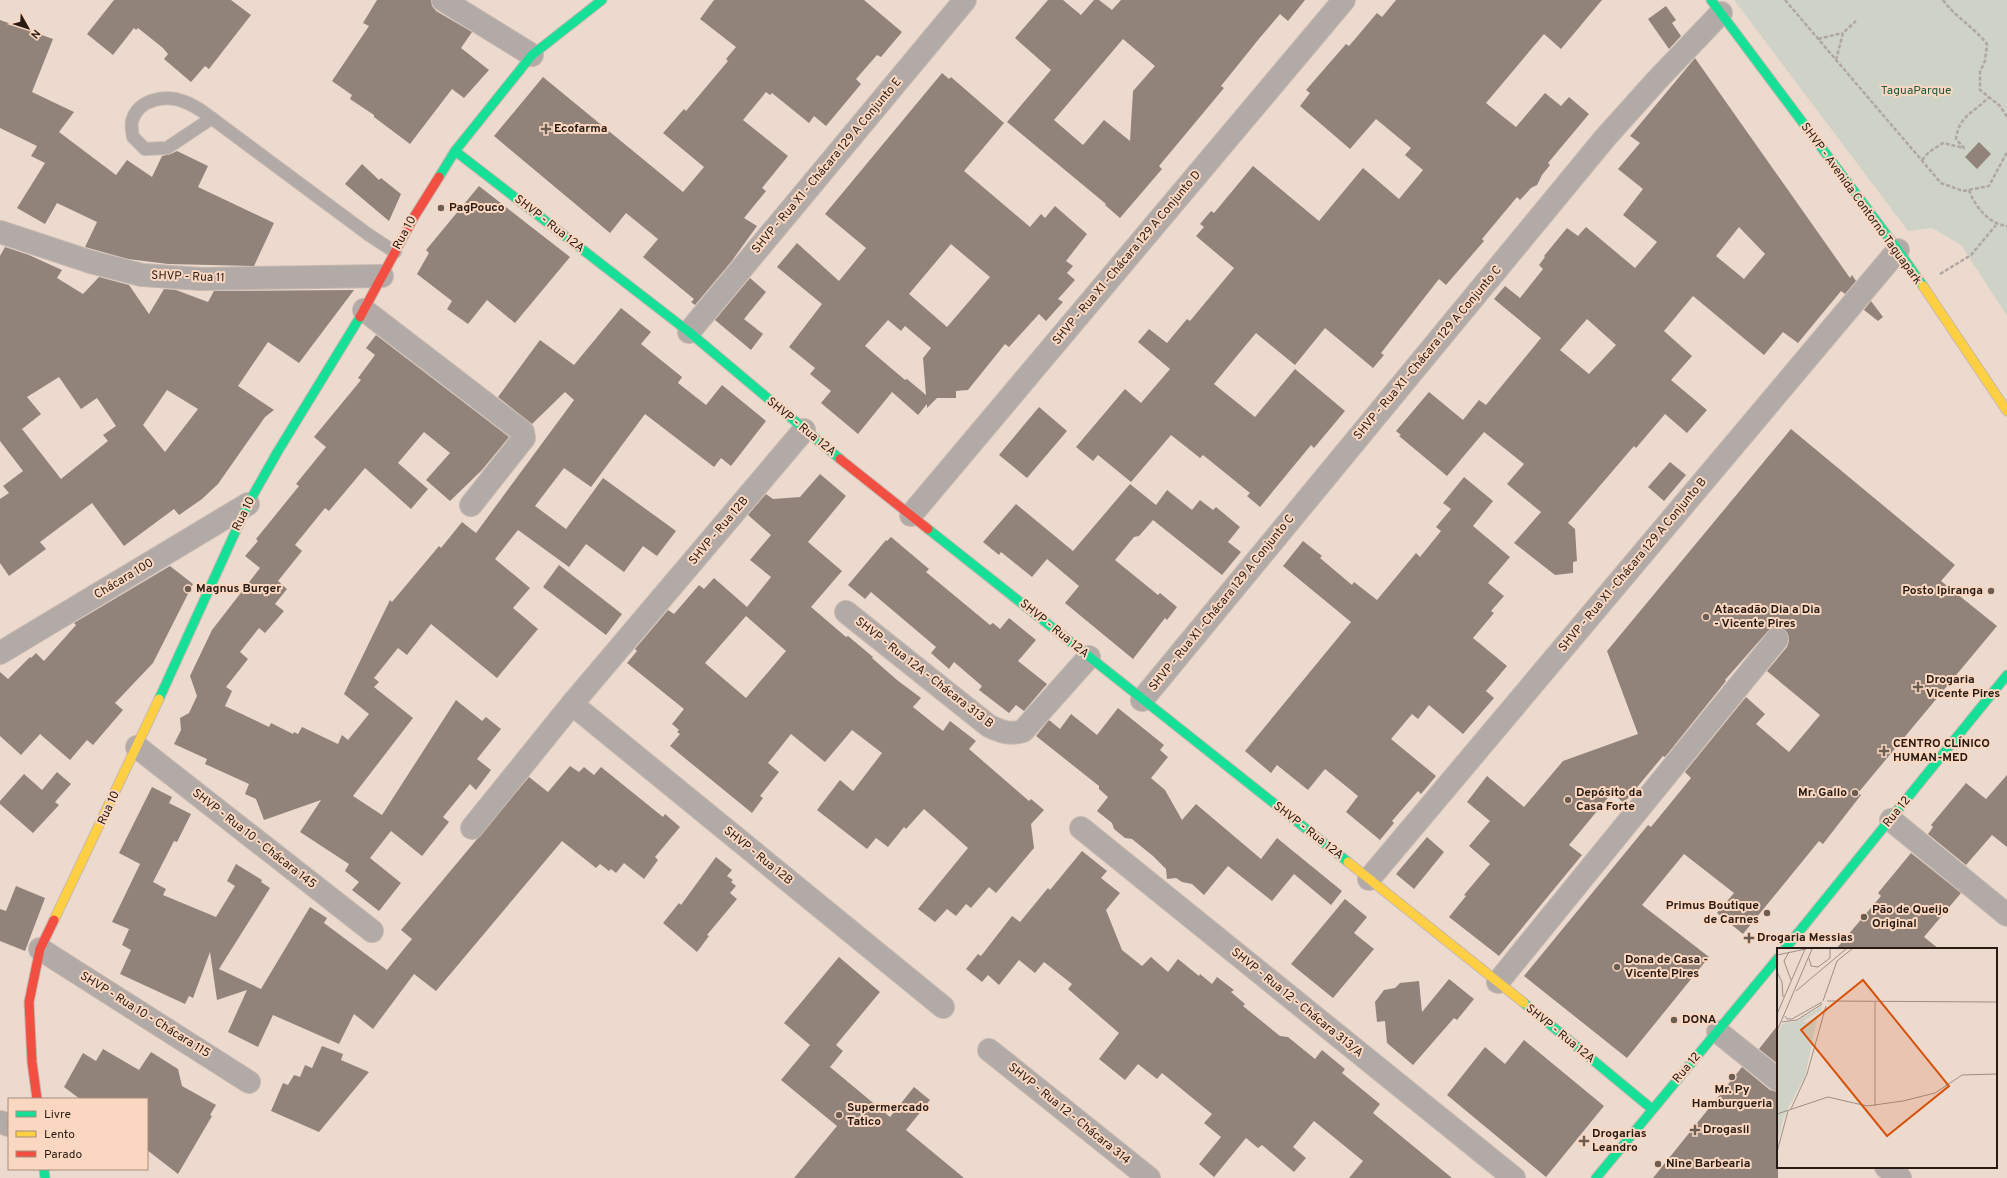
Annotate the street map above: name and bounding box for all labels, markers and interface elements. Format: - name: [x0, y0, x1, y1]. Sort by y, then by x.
- north arrow: [8, 8, 48, 48]
- text: N: [27, 26, 43, 41]
- street label: SHVP - Rua X1 - Chácara 129 A Conjunto E: [749, 75, 905, 257]
- park label: TaguaParque: [1881, 83, 1951, 99]
- street label: SHVP - Avenida Contorno Taguapark: [1797, 120, 1925, 288]
- place label: Ecofarma: [554, 121, 607, 137]
- marker: Ecofarma: [541, 124, 551, 134]
- street label: SHVP - Rua X1 -Chácara 129 A Conjunto D: [1049, 167, 1205, 349]
- street label: SHVP - Rua 12A: [511, 192, 587, 256]
- place label: PagPouco: [449, 200, 505, 216]
- marker: PagPouco: [436, 203, 446, 213]
- street label: Rua 10: [389, 213, 421, 253]
- street label: SHVP - Rua X1 -Chácara 129 A Conjunto C: [1350, 262, 1506, 443]
- street label: SHVP - Rua 11: [151, 268, 225, 286]
- street label: SHVP - Rua 12A: [763, 394, 839, 460]
- street label: SHVP - Rua X1 -Chácara 129 A Conjunto B: [1555, 474, 1711, 655]
- street label: SHVP - Rua 12B: [686, 493, 752, 569]
- street label: Rua 10: [229, 494, 259, 534]
- street label: SHVP - Rua X1 -Chácara 129 A Conjunto C: [1146, 511, 1298, 694]
- street label: Chácara 100: [91, 555, 157, 603]
- place label: Magnus Burger: [196, 581, 281, 597]
- place label: Posto Ipiranga: [1902, 583, 1983, 599]
- marker: Magnus Burger: [183, 584, 193, 594]
- marker: Posto Ipiranga: [1986, 586, 1996, 596]
- street label: SHVP - Rua 12A: [1016, 596, 1092, 662]
- place label: Atacadão Dia a Dia - Vicente Pires: [1714, 602, 1820, 632]
- marker: Atacadão Dia a Dia - Vicente Pires: [1701, 612, 1711, 622]
- street label: SHVP - Rua 12A - Chácara 313 B: [852, 614, 996, 732]
- place label: Drogaria Vicente Pires: [1926, 672, 2000, 702]
- marker: Drogaria Vicente Pires: [1913, 682, 1923, 692]
- place label: CENTRO CLÍNICO HUMAN-MED: [1893, 736, 1990, 766]
- marker: CENTRO CLÍNICO HUMAN-MED: [1878, 745, 1890, 757]
- street label: SHVP - Rua 10 - Chácara 145: [189, 785, 319, 893]
- place label: Depósito da Casa Forte: [1576, 785, 1642, 815]
- place label: Mr. Gallo: [1798, 785, 1847, 801]
- street label: Rua 10: [94, 788, 124, 828]
- marker: Mr. Gallo: [1850, 788, 1860, 798]
- street label: Rua 12: [1880, 793, 1914, 831]
- marker: Depósito da Casa Forte: [1563, 795, 1573, 805]
- street label: SHVP - Rua 12A: [1270, 799, 1346, 863]
- street label: SHVP - Rua 12B: [720, 823, 796, 889]
- place label: Primus Boutique de Carnes: [1666, 898, 1759, 928]
- place label: Pão de Queijo Original: [1872, 902, 1949, 932]
- marker: Primus Boutique de Carnes: [1762, 908, 1772, 918]
- marker: Pão de Queijo Original: [1859, 912, 1869, 922]
- place label: Drogaria Messias: [1757, 930, 1853, 946]
- marker: Drogaria Messias: [1744, 933, 1754, 943]
- street label: SHVP - Rua 12 - Chácara 313/A: [1228, 945, 1366, 1061]
- inset map: [1777, 948, 1997, 1168]
- place label: Dona de Casa - Vicente Pires: [1625, 952, 1708, 982]
- marker: Dona de Casa - Vicente Pires: [1612, 962, 1622, 972]
- street label: SHVP - Rua 10 - Chácara 115: [77, 968, 213, 1062]
- street label: SHVP - Rua 12A: [1522, 1001, 1598, 1067]
- place label: DONA: [1682, 1012, 1717, 1028]
- marker: DONA: [1669, 1015, 1679, 1025]
- street label: Rua 12: [1669, 1049, 1705, 1087]
- street label: SHVP - Rua 12 - Chácara 314: [1005, 1060, 1133, 1168]
- marker: Mr. Py Hamburgueria: [1727, 1072, 1737, 1082]
- place label: Mr. Py Hamburgueria: [1692, 1082, 1772, 1112]
- legend: [8, 1098, 148, 1170]
- place label: Supermercado Tatico: [847, 1100, 929, 1130]
- text: Livre: [44, 1107, 71, 1123]
- marker: Supermercado Tatico: [834, 1110, 844, 1120]
- place label: Drogasil: [1703, 1122, 1750, 1138]
- marker: Drogasil: [1690, 1125, 1700, 1135]
- place label: Drogarias Leandro: [1592, 1126, 1647, 1156]
- text: Lento: [44, 1127, 75, 1143]
- marker: Drogarias Leandro: [1579, 1136, 1589, 1146]
- text: Parado: [44, 1147, 82, 1163]
- place label: Nine Barbearia: [1666, 1156, 1750, 1172]
- marker: Nine Barbearia: [1653, 1159, 1663, 1169]

